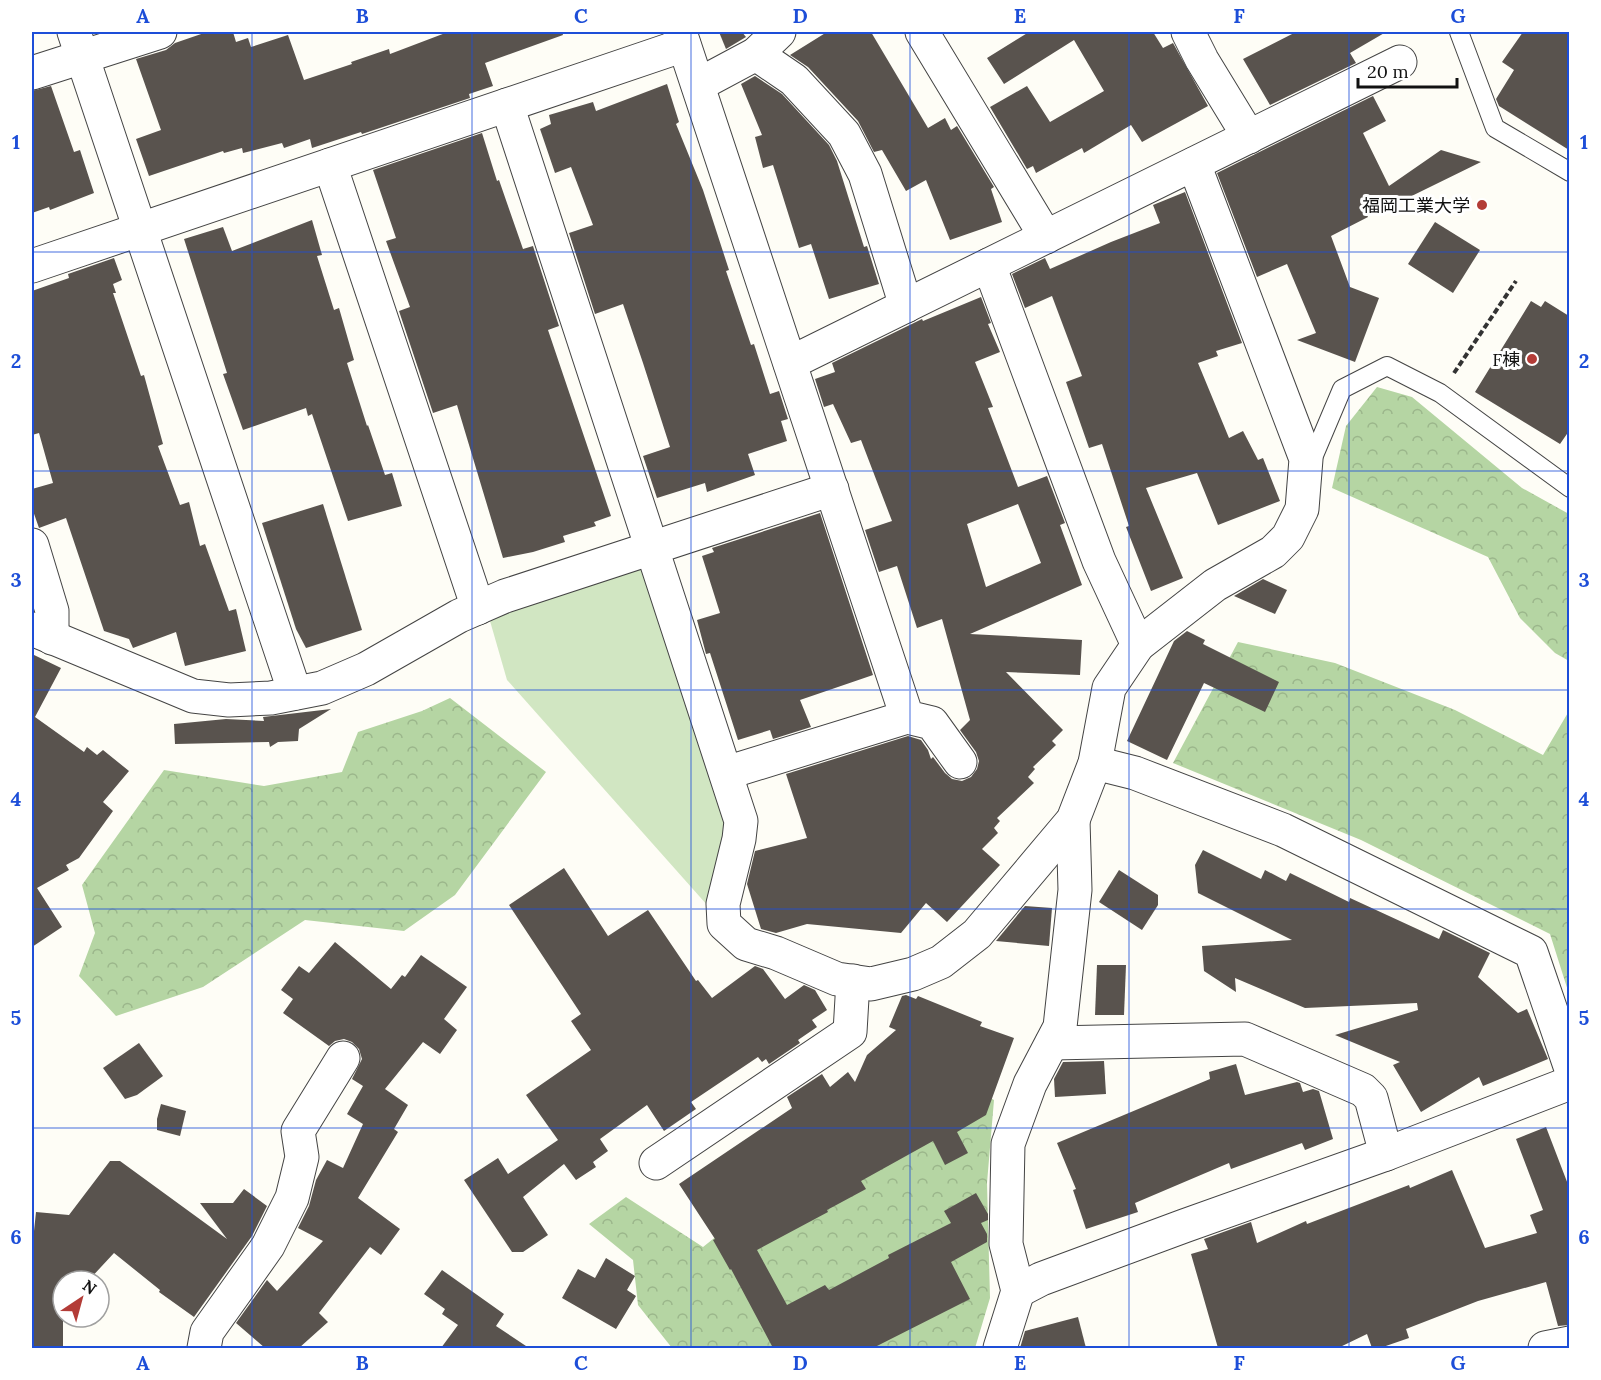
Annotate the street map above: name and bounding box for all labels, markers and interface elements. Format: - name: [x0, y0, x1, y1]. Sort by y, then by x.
- text: A: [136, 3, 150, 28]
- text: B: [355, 3, 369, 28]
- text: C: [574, 3, 588, 28]
- text: D: [792, 3, 808, 28]
- text: E: [1014, 3, 1026, 28]
- text: F: [1233, 3, 1245, 28]
- text: G: [1450, 3, 1466, 28]
- scale bar: [1358, 51, 1457, 89]
- text: 20 m: [1367, 60, 1409, 83]
- text: 1: [12, 129, 20, 154]
- text: 1: [1580, 129, 1588, 154]
- place label: 福岡工業大学: [1362, 194, 1470, 217]
- marker: 福岡工業大学: [1475, 198, 1489, 212]
- text: 2: [11, 348, 21, 373]
- place label: F棟: [1492, 348, 1520, 371]
- text: 2: [1579, 348, 1589, 373]
- marker: F棟: [1525, 352, 1539, 366]
- text: 3: [10, 567, 22, 592]
- text: 3: [1578, 567, 1590, 592]
- text: 4: [11, 786, 22, 811]
- text: 4: [1579, 786, 1590, 811]
- text: 5: [11, 1005, 22, 1030]
- text: 5: [1579, 1005, 1590, 1030]
- text: 6: [10, 1224, 22, 1249]
- text: 6: [1578, 1224, 1590, 1249]
- north arrow: [51, 1269, 111, 1329]
- text: N: [79, 1275, 101, 1299]
- text: A: [136, 1350, 150, 1375]
- text: B: [355, 1350, 369, 1375]
- text: C: [574, 1350, 588, 1375]
- text: D: [792, 1350, 808, 1375]
- text: E: [1014, 1350, 1026, 1375]
- text: F: [1233, 1350, 1245, 1375]
- text: G: [1450, 1350, 1466, 1375]

